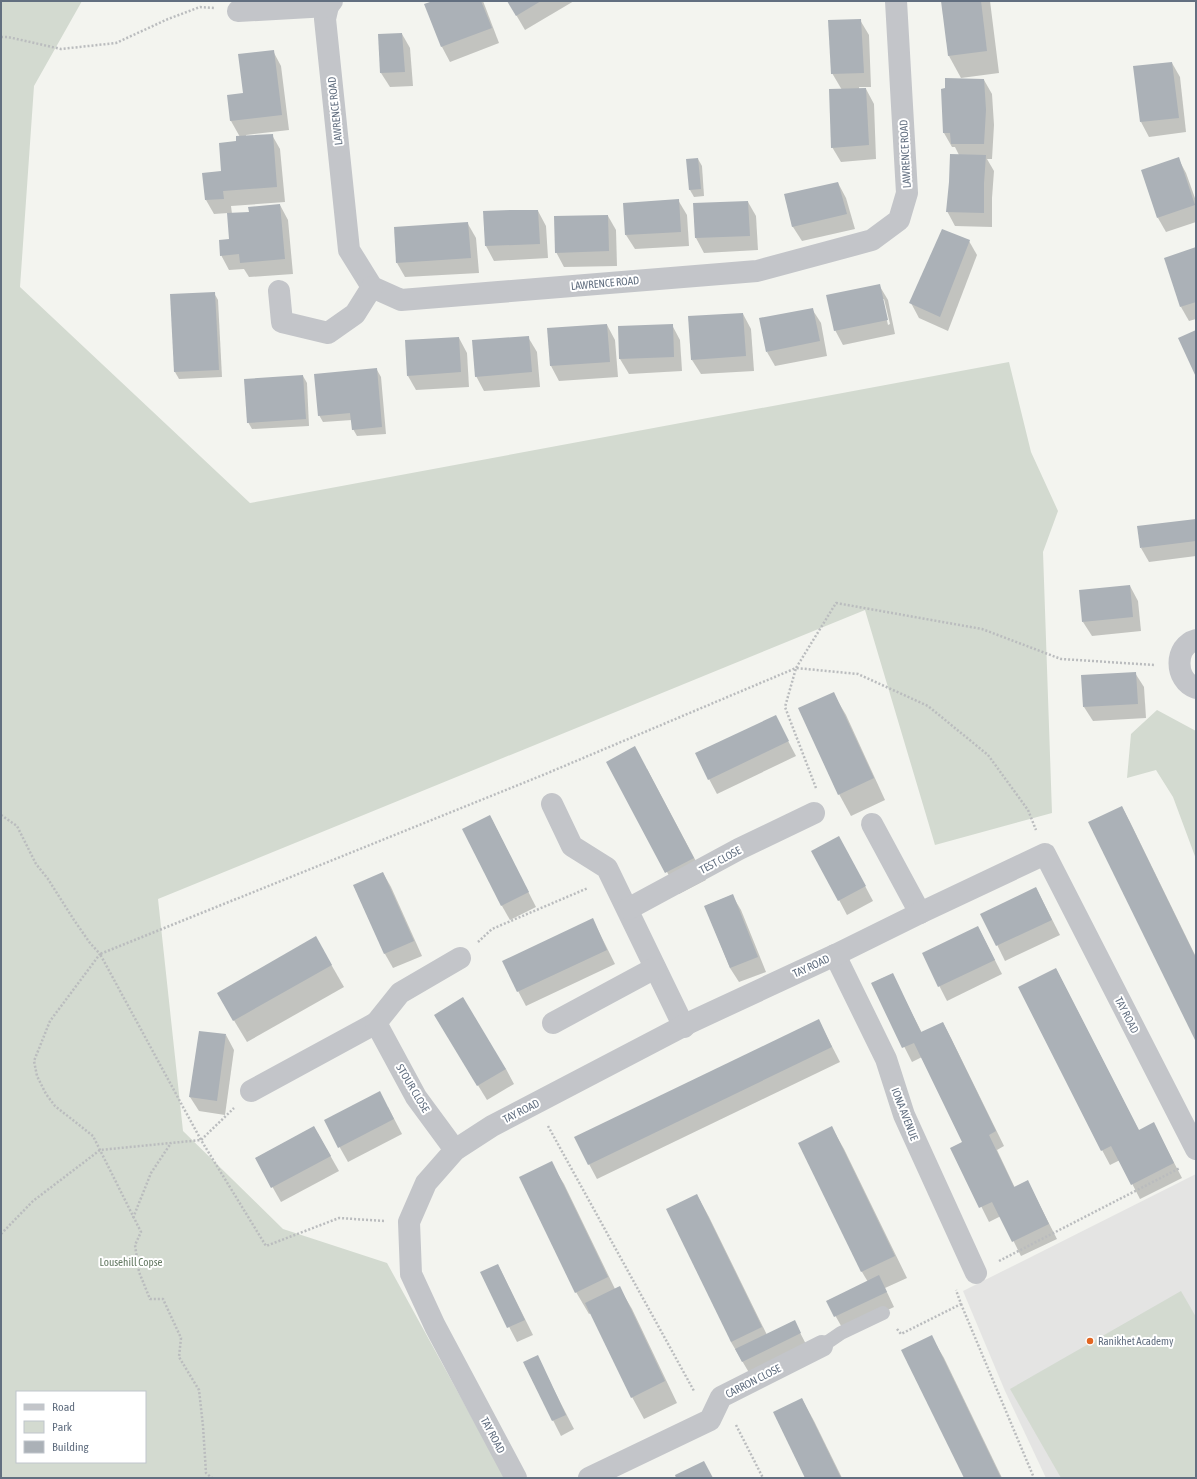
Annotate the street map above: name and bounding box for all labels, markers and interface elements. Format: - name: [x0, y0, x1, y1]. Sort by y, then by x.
- street label: LAWRENCE ROAD: [325, 76, 345, 146]
- street label: LAWRENCE ROAD: [897, 119, 913, 189]
- street label: LAWRENCE ROAD: [570, 274, 640, 292]
- street label: TEST CLOSE: [697, 844, 743, 876]
- street label: TAY ROAD: [791, 952, 831, 980]
- street label: TAY ROAD: [1113, 995, 1141, 1035]
- street label: STOUR CLOSE: [394, 1062, 432, 1114]
- street label: IONA AVENUE: [889, 1086, 921, 1142]
- street label: TAY ROAD: [501, 1097, 541, 1125]
- park label: Lousehill Copse: [99, 1256, 163, 1268]
- place label: Ranikhet Academy: [1098, 1335, 1174, 1347]
- marker: Ranikhet Academy: [1085, 1336, 1095, 1346]
- street label: CARRON CLOSE: [723, 1362, 783, 1400]
- legend: [16, 1391, 146, 1463]
- text: Road: [52, 1400, 75, 1414]
- street label: TAY ROAD: [479, 1415, 507, 1455]
- text: Park: [52, 1420, 73, 1434]
- text: Building: [52, 1440, 90, 1454]

